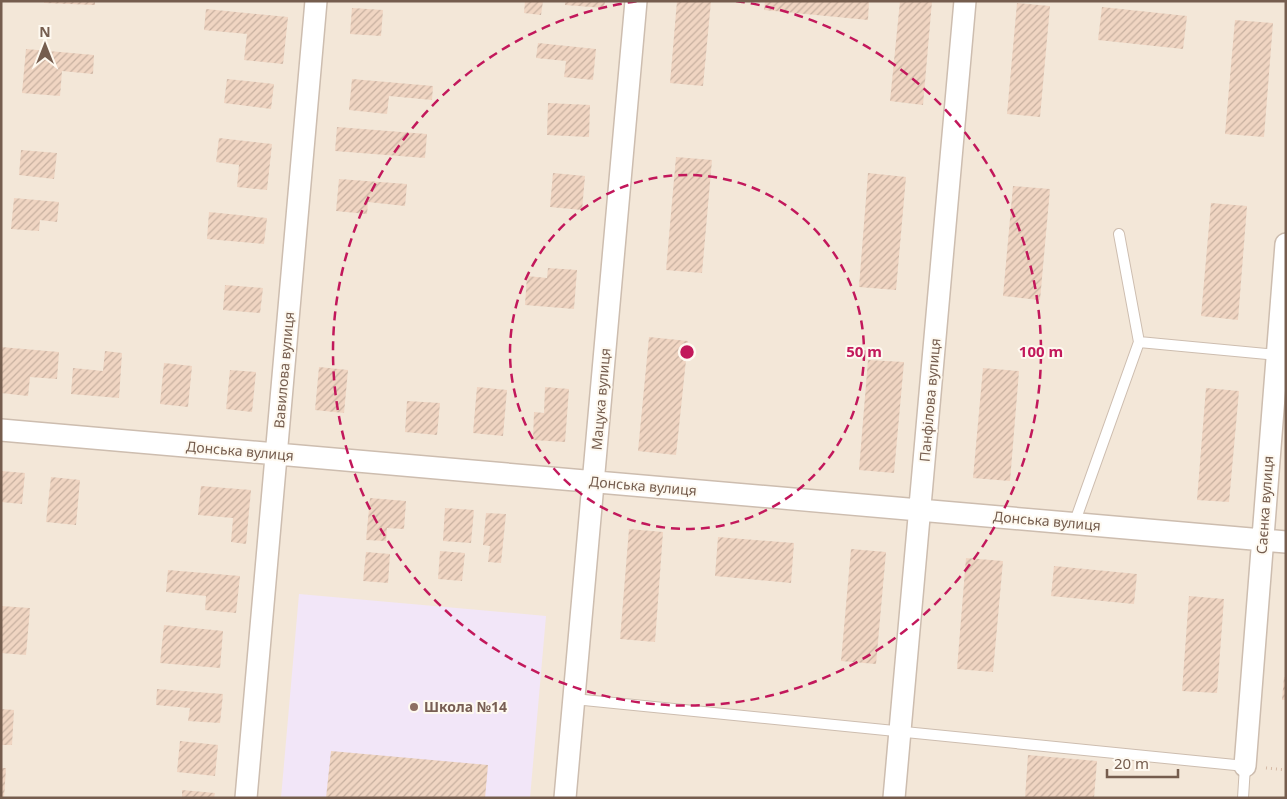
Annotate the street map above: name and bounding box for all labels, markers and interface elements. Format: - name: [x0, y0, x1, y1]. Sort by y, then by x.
- north arrow: [20, 20, 70, 70]
- text: N: [39, 22, 51, 41]
- street label: Вавилова вулиця: [269, 311, 298, 429]
- street label: Панфілова вулиця: [915, 337, 944, 463]
- text: 50 m: [846, 341, 882, 361]
- text: 100 m: [1019, 341, 1063, 361]
- centre of rings: [678, 343, 696, 361]
- street label: Мацука вулиця: [587, 347, 614, 451]
- street label: Донська вулиця: [185, 436, 295, 465]
- street label: Саєнка вулиця: [1252, 455, 1277, 555]
- street label: Донська вулиця: [588, 471, 698, 500]
- street label: Донська вулиця: [992, 506, 1102, 535]
- place label: Школа №14: [424, 697, 507, 716]
- marker: Школа №14: [408, 701, 420, 713]
- scale bar: [1107, 746, 1178, 778]
- text: 20 m: [1114, 753, 1149, 773]

